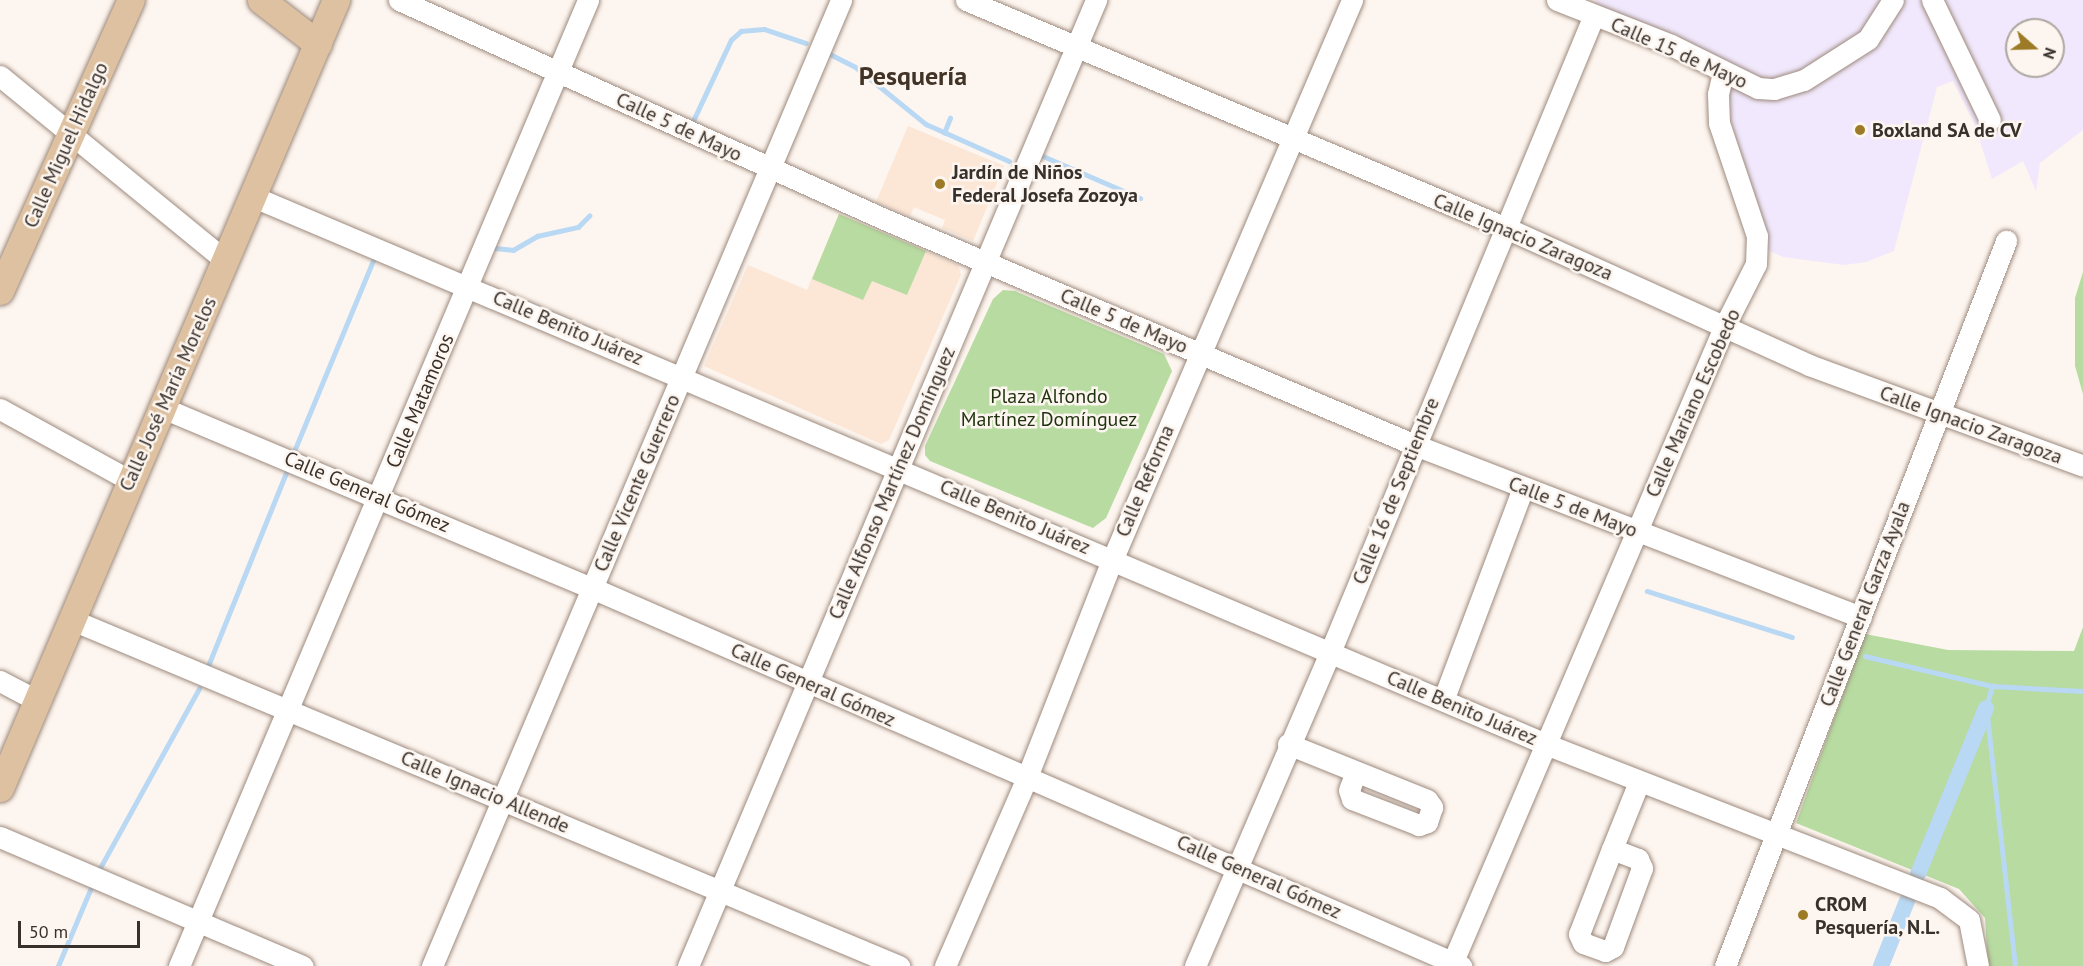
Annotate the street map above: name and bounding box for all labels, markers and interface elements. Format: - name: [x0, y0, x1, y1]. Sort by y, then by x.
- street label: Calle 15 de Mayo: [1607, 12, 1751, 94]
- north arrow: [2005, 18, 2065, 78]
- text: N: [2039, 45, 2061, 62]
- street label: Calle Miguel Hidalgo: [19, 58, 113, 232]
- district label: Pesquería: [859, 60, 967, 92]
- street label: Calle 5 de Mayo: [612, 87, 746, 167]
- place label: Boxland SA de CV: [1872, 118, 2023, 142]
- marker: Boxland SA de CV: [1853, 123, 1867, 137]
- place label: Jardín de Niños Federal Josefa Zozoya: [952, 160, 1138, 207]
- marker: Jardín de Niños Federal Josefa Zozoya: [933, 177, 947, 191]
- street label: Calle Ignacio Zaragoza: [1429, 188, 1617, 286]
- street label: Calle 5 de Mayo: [1057, 283, 1191, 359]
- street label: Calle Benito Juárez: [489, 285, 647, 371]
- street label: Calle José María Morelos: [114, 293, 222, 495]
- street label: Calle Mariano Escobedo: [1641, 305, 1745, 501]
- street label: Calle Matamoros: [381, 330, 459, 472]
- street label: Calle Alfonso Martínez Domínguez: [823, 342, 961, 624]
- street label: Calle Ignacio Zaragoza: [1876, 381, 2066, 469]
- park label: Plaza Alfondo Martínez Domínguez: [960, 385, 1138, 432]
- street label: Calle Vicente Guerrero: [589, 390, 685, 576]
- street label: Calle 16 de Septiembre: [1348, 394, 1444, 588]
- street label: Calle Reforma: [1111, 421, 1179, 541]
- street label: Calle General Gómez: [281, 446, 453, 538]
- street label: Calle 5 de Mayo: [1505, 471, 1641, 543]
- street label: Calle Benito Juárez: [936, 474, 1094, 560]
- street label: Calle General Garza Ayala: [1815, 498, 1915, 710]
- street label: Calle General Gómez: [727, 638, 899, 732]
- street label: Calle Benito Juárez: [1383, 665, 1541, 751]
- street label: Calle Ignacio Allende: [397, 746, 573, 838]
- street label: Calle General Gómez: [1173, 830, 1345, 924]
- place label: CROM Pesquería, N.L.: [1815, 892, 1942, 939]
- marker: CROM Pesquería, N.L.: [1796, 908, 1810, 922]
- scale bar: [21, 909, 142, 947]
- text: 50 m: [29, 920, 68, 943]

